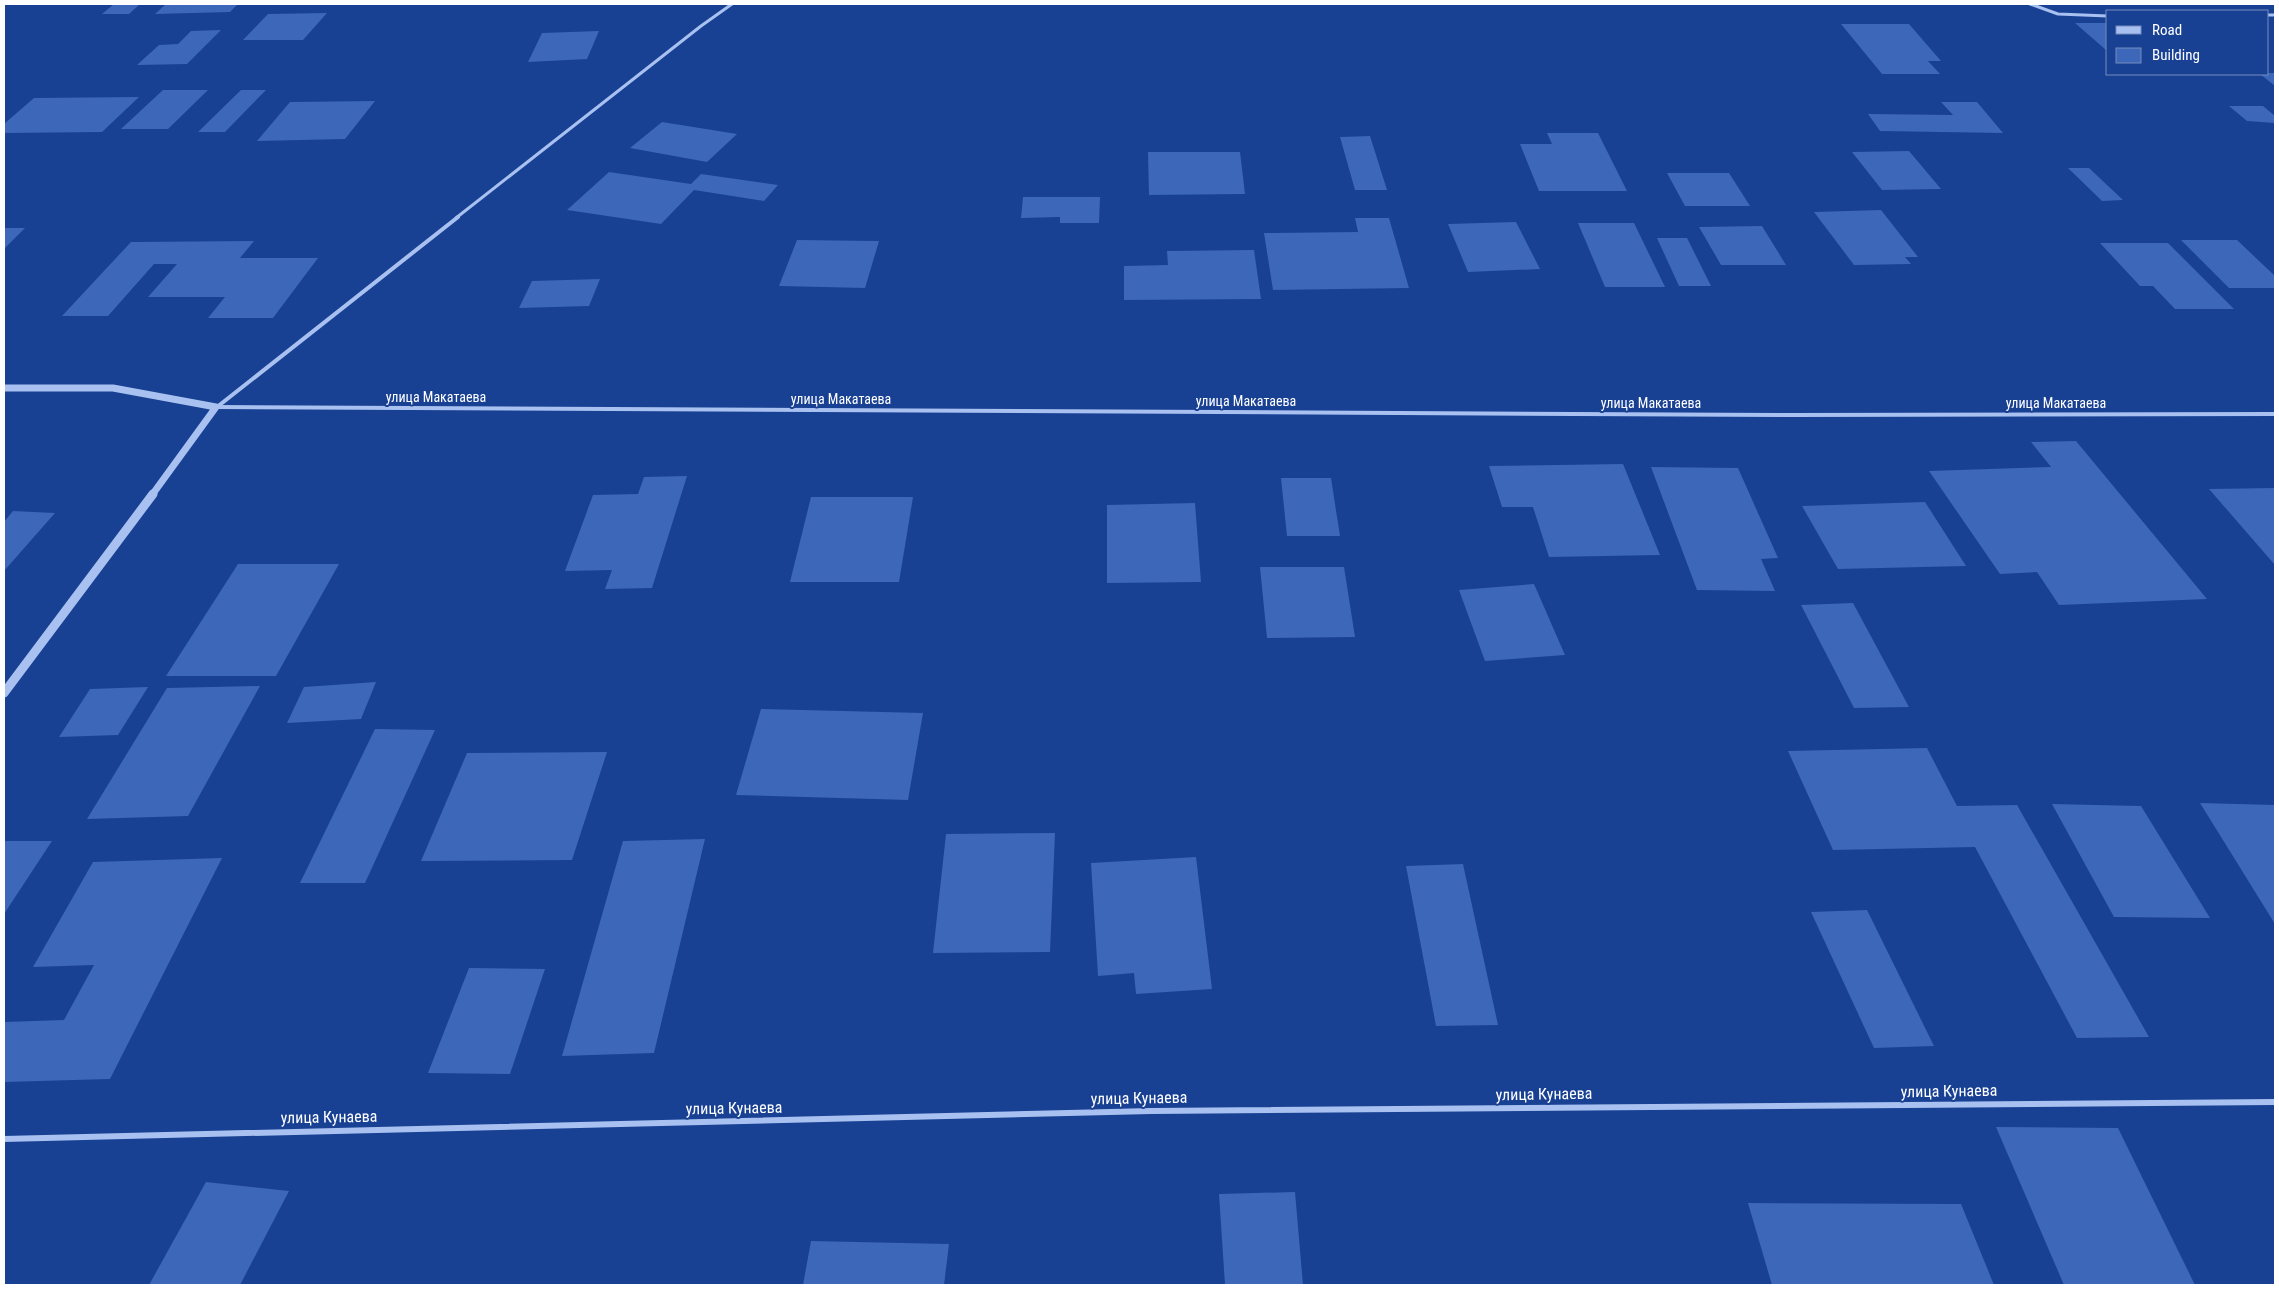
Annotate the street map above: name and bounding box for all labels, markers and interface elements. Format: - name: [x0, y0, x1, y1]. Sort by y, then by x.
- legend: [2106, 10, 2269, 75]
- text: Road: [2152, 21, 2182, 39]
- text: Building: [2152, 46, 2200, 64]
- street label: улица Макатаева: [386, 389, 486, 405]
- street label: улица Макатаева: [791, 391, 891, 407]
- street label: улица Макатаева: [1196, 393, 1296, 409]
- street label: улица Макатаева: [1601, 395, 1701, 411]
- street label: улица Макатаева: [2006, 395, 2106, 411]
- street label: улица Кунаева: [1900, 1081, 1998, 1101]
- street label: улица Кунаева: [1495, 1084, 1593, 1104]
- street label: улица Кунаева: [1090, 1088, 1188, 1108]
- street label: улица Кунаева: [685, 1098, 783, 1118]
- street label: улица Кунаева: [280, 1107, 378, 1127]

